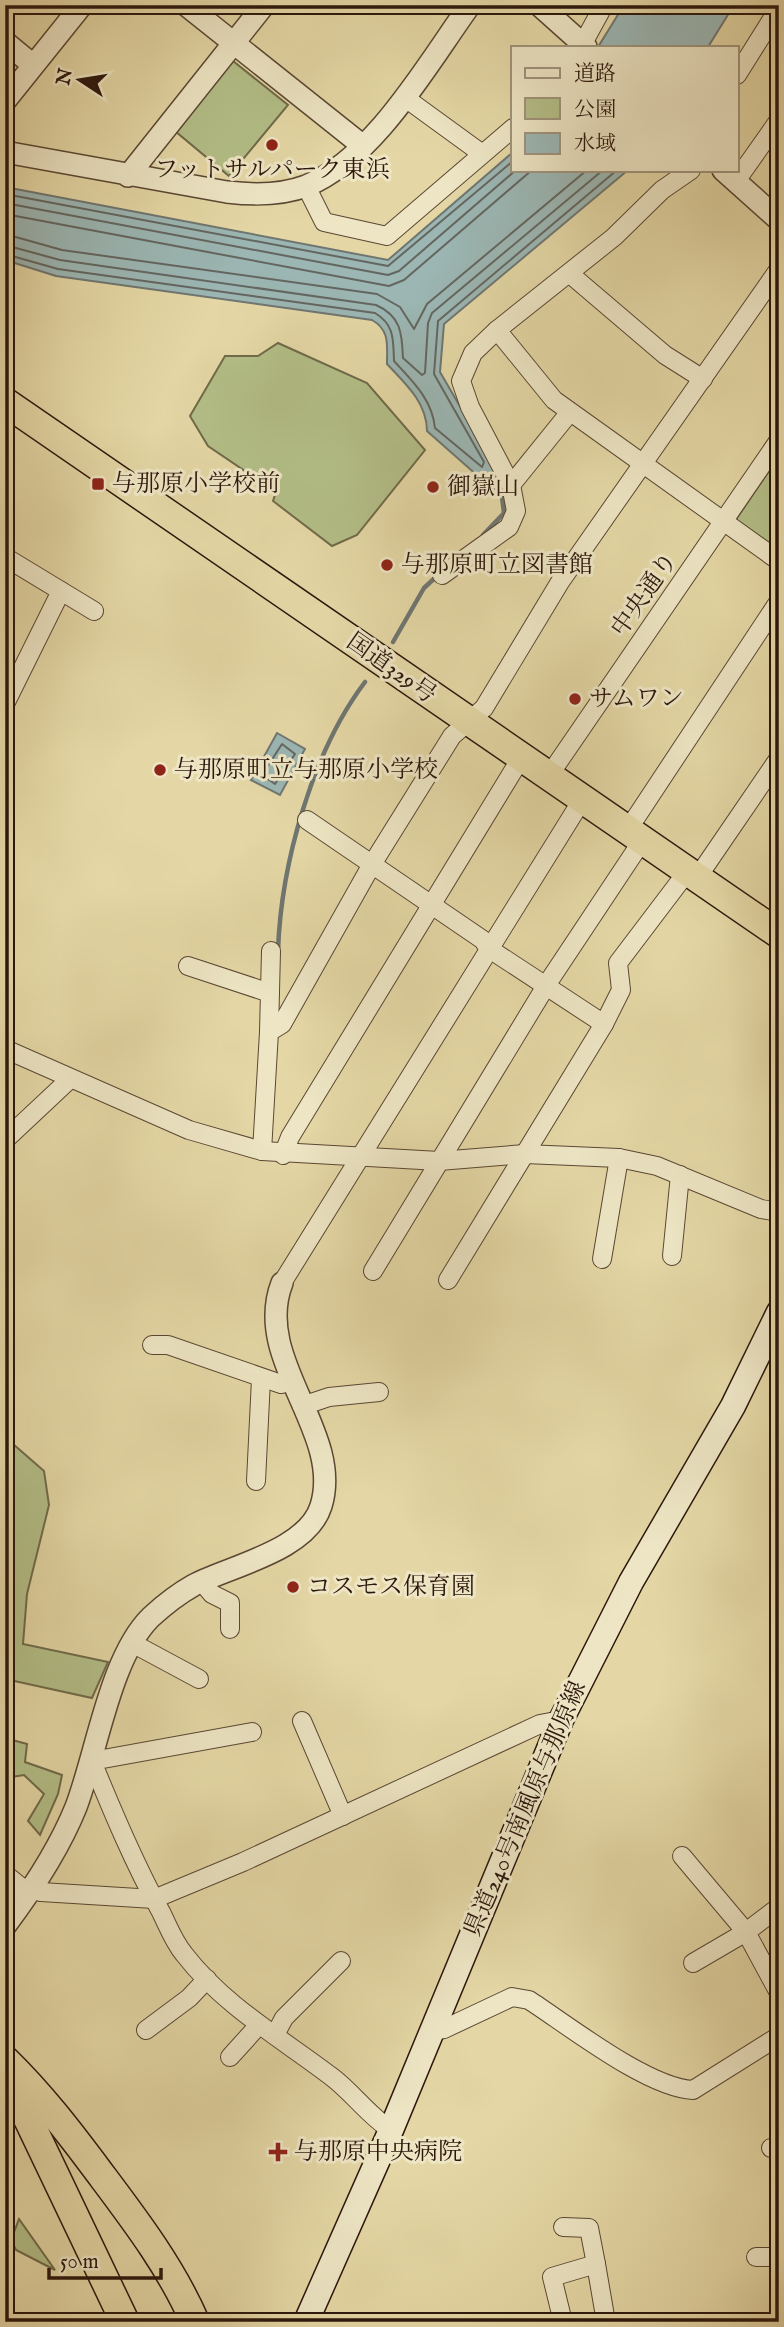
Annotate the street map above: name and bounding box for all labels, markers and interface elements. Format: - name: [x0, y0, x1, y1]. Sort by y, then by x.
- north arrow: [46, 46, 116, 116]
- legend: [511, 46, 738, 172]
- text: 道路: [574, 61, 616, 88]
- text: N: [52, 66, 79, 88]
- text: 公園: [574, 97, 616, 124]
- text: 水域: [574, 131, 616, 158]
- marker: フットサルパーク東浜: [264, 137, 280, 153]
- place label: フットサルパーク東浜: [154, 155, 390, 186]
- place label: 与那原小学校前: [112, 469, 280, 500]
- place label: 御嶽山: [447, 472, 519, 503]
- marker: 与那原小学校前: [90, 476, 106, 492]
- marker: 御嶽山: [425, 479, 441, 495]
- street label: 中央通り: [605, 547, 685, 643]
- place label: 与那原町立図書館: [401, 550, 593, 581]
- marker: 与那原町立図書館: [379, 557, 395, 573]
- street label: 国道329号: [340, 627, 442, 711]
- place label: サムワン: [589, 684, 684, 715]
- marker: サムワン: [567, 691, 583, 707]
- place label: 与那原町立与那原小学校: [174, 755, 438, 786]
- marker: 与那原町立与那原小学校: [152, 762, 168, 778]
- place label: コスモス保育園: [307, 1572, 475, 1603]
- marker: コスモス保育園: [285, 1579, 301, 1595]
- street label: 県道240号南風原与那原線: [458, 1676, 594, 1942]
- place label: 与那原中央病院: [294, 2137, 462, 2168]
- marker: 与那原中央病院: [268, 2142, 288, 2162]
- scale bar: [49, 2236, 161, 2280]
- text: 50 m: [60, 2249, 99, 2276]

